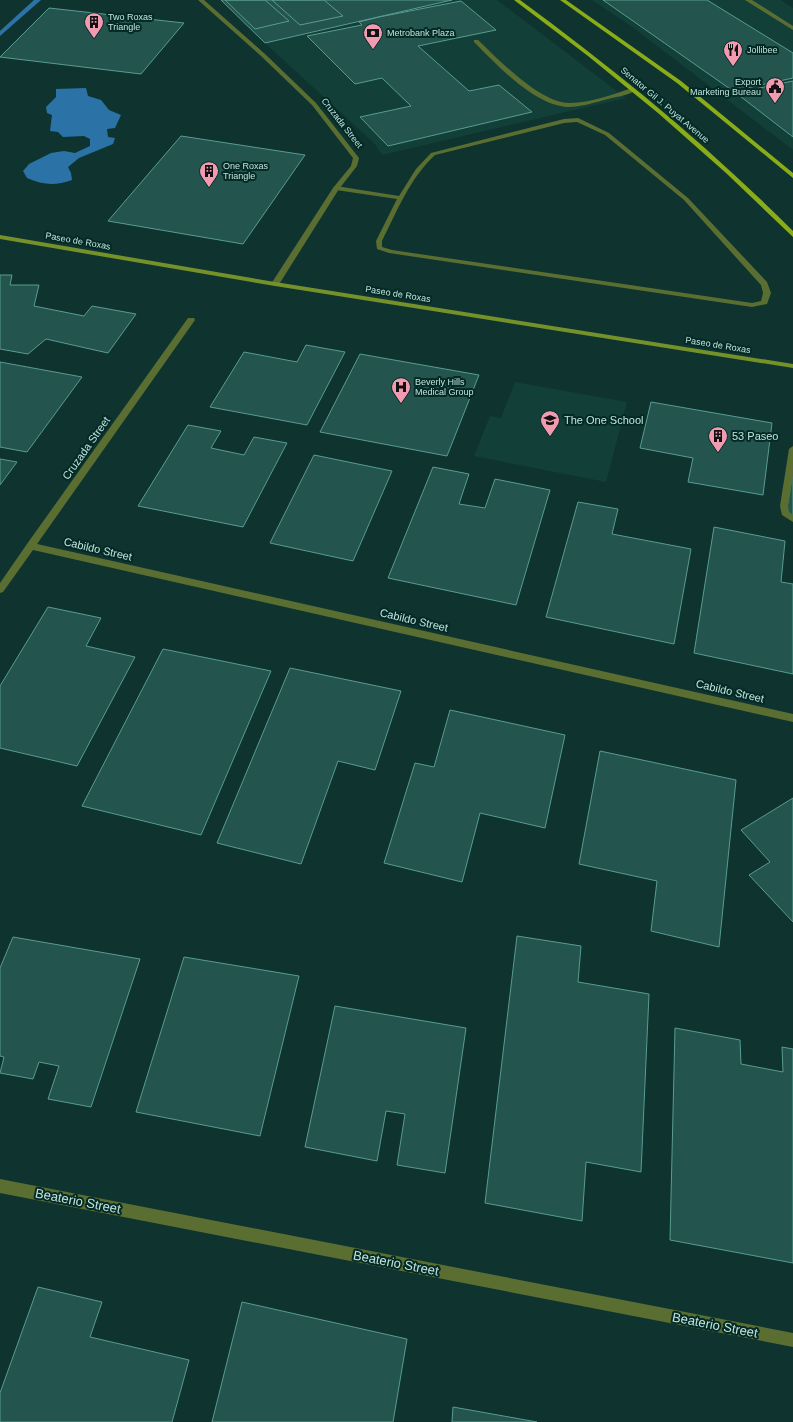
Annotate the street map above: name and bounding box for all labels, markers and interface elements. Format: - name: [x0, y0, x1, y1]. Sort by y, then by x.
- building icon: Two Roxas Triangle: [83, 11, 105, 39]
- place label: Two Roxas Triangle: [108, 12, 153, 32]
- bank icon: Metrobank Plaza: [362, 22, 384, 50]
- place label: Metrobank Plaza: [387, 28, 455, 38]
- restaurant icon: Jollibee: [722, 39, 744, 67]
- place label: Jollibee: [747, 45, 778, 55]
- street label: Senator Gil J. Puyat Avenue: [619, 65, 711, 145]
- public building icon: Export Marketing Bureau: [764, 76, 786, 104]
- place label: Export Marketing Bureau: [690, 77, 761, 97]
- street label: Cruzada Street: [319, 96, 365, 150]
- building icon: One Roxas Triangle: [198, 160, 220, 188]
- place label: One Roxas Triangle: [223, 161, 269, 181]
- street label: Paseo de Roxas: [45, 230, 112, 252]
- street label: Paseo de Roxas: [365, 284, 432, 304]
- street label: Paseo de Roxas: [685, 335, 752, 355]
- hospital icon: Beverly Hills Medical Group: [390, 376, 412, 404]
- place label: Beverly Hills Medical Group: [415, 377, 474, 397]
- school or university icon: The One School: [539, 409, 561, 437]
- street label: Cruzada Street: [60, 414, 112, 482]
- place label: The One School: [564, 414, 644, 426]
- building icon: 53 Paseo: [707, 425, 729, 453]
- place label: 53 Paseo: [732, 430, 778, 442]
- street label: Cabildo Street: [63, 535, 133, 563]
- street label: Cabildo Street: [379, 606, 449, 634]
- street label: Cabildo Street: [695, 677, 765, 705]
- street label: Beaterio Street: [34, 1185, 122, 1217]
- street label: Beaterio Street: [352, 1247, 440, 1279]
- street label: Beaterio Street: [671, 1309, 759, 1341]

